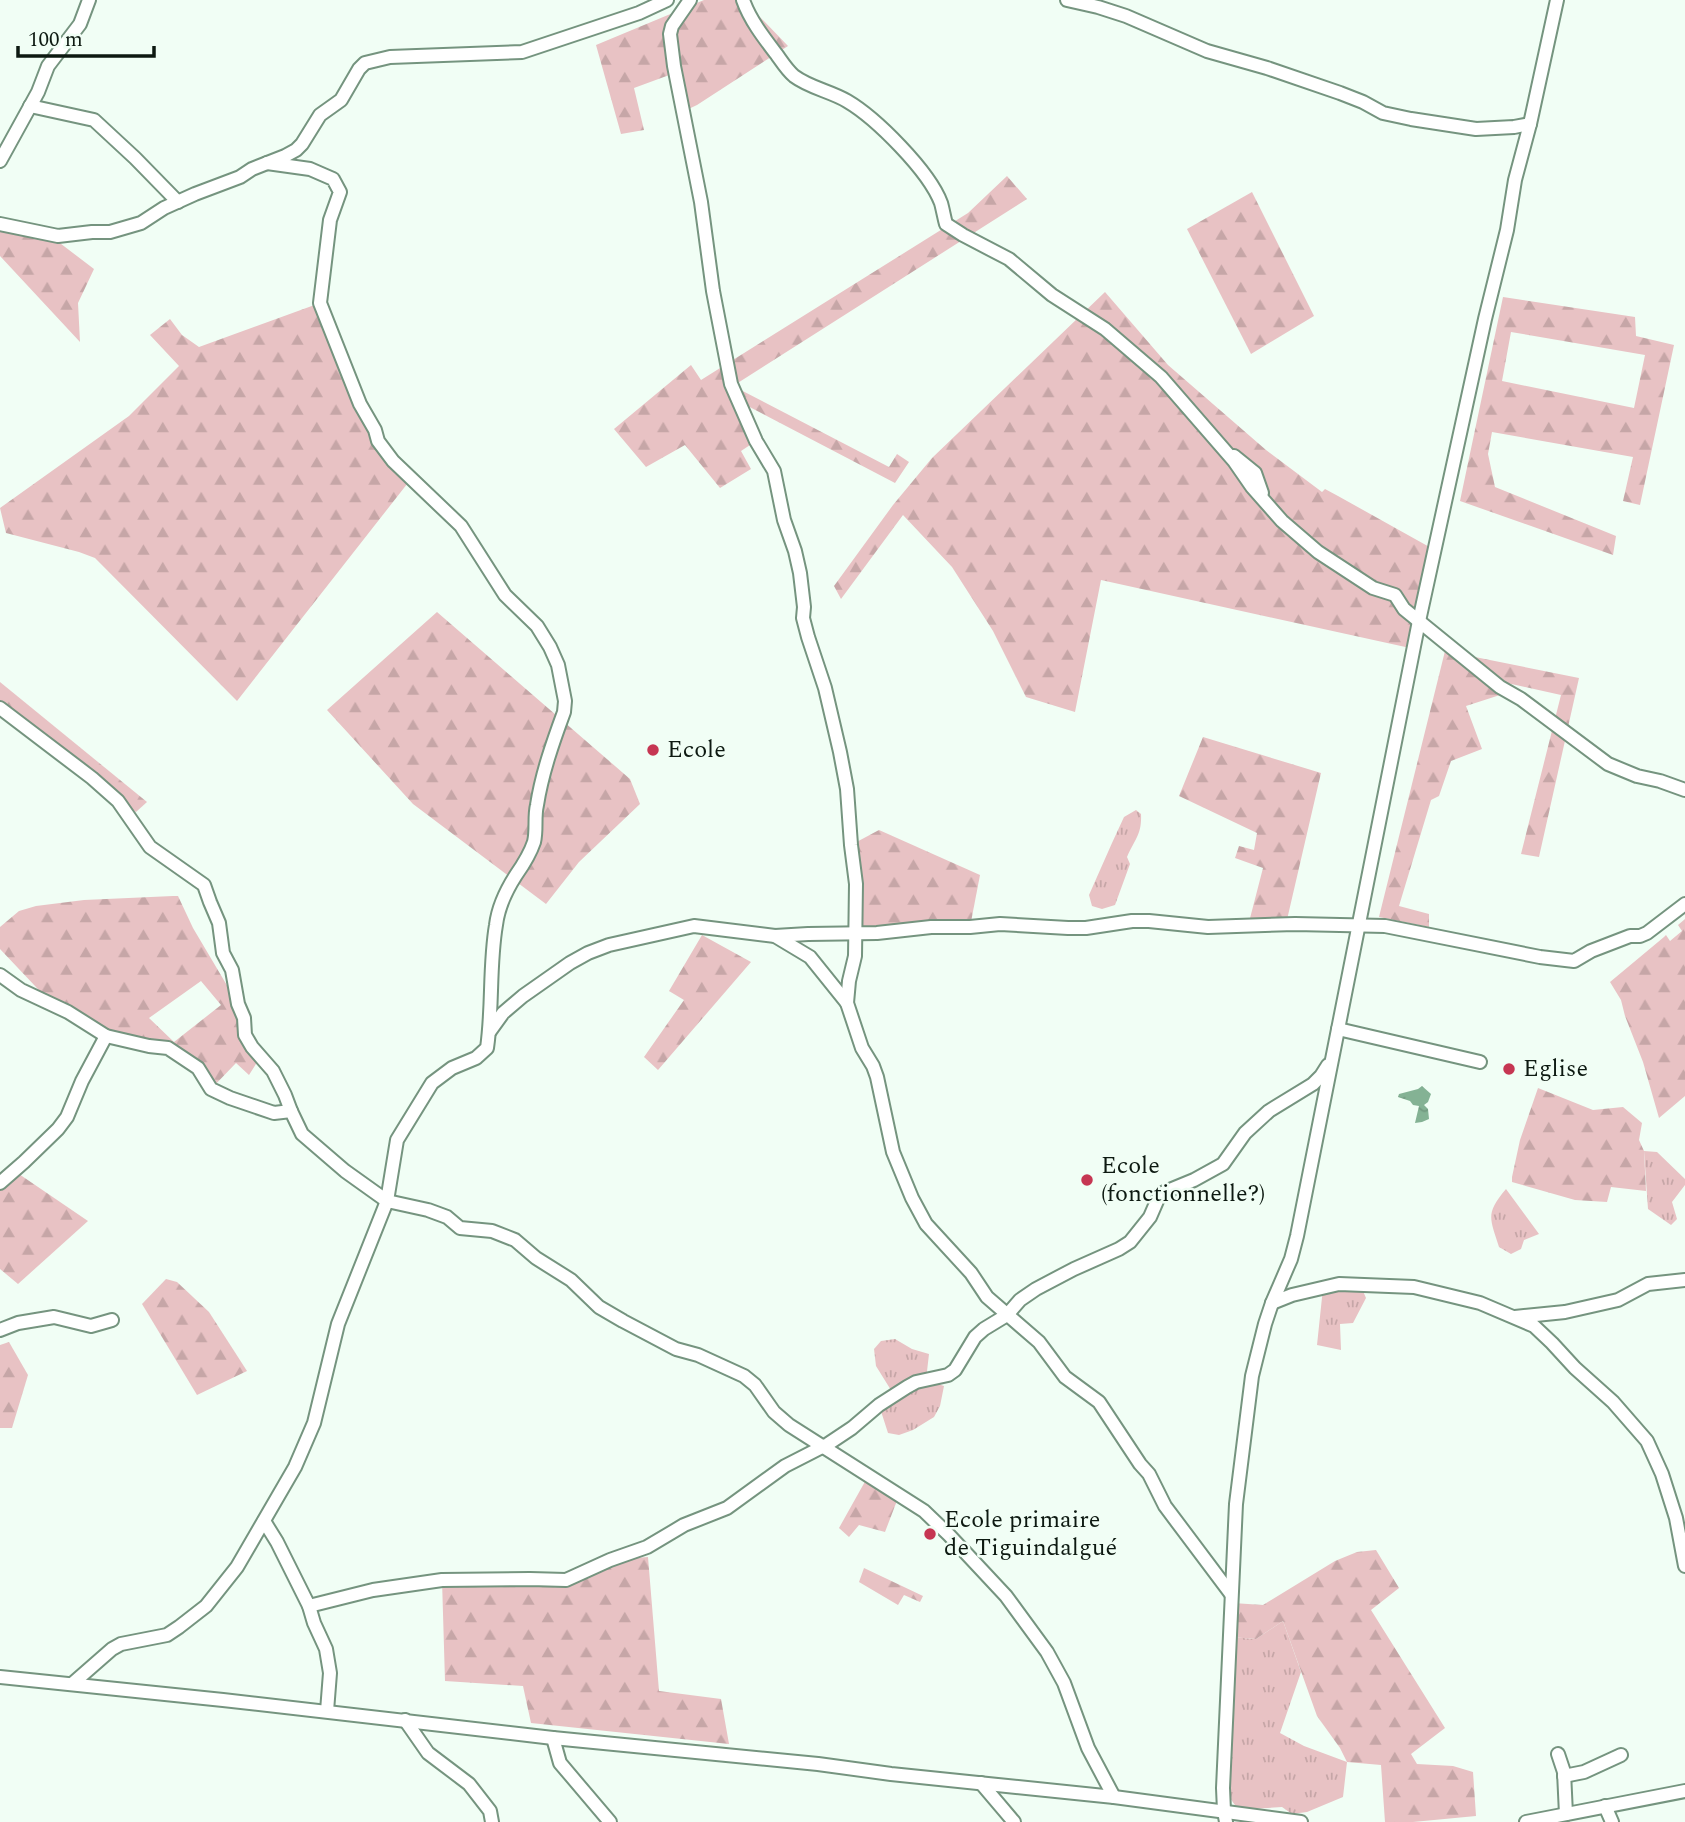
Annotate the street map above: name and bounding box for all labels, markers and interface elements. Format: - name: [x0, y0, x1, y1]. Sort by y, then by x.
- scale bar: [18, 14, 154, 58]
- text: 100 m: [28, 24, 83, 56]
- place label: Ecole: [667, 732, 726, 768]
- marker: Ecole: [645, 742, 661, 758]
- place label: Eglise: [1523, 1051, 1588, 1087]
- marker: Eglise: [1501, 1061, 1517, 1077]
- place label: Ecole (fonctionnelle?): [1101, 1148, 1265, 1212]
- marker: Ecole (fonctionnelle?): [1079, 1172, 1095, 1188]
- place label: Ecole primaire de Tiguindalgué: [944, 1502, 1117, 1566]
- marker: Ecole primaire de Tiguindalgué: [922, 1526, 938, 1542]

